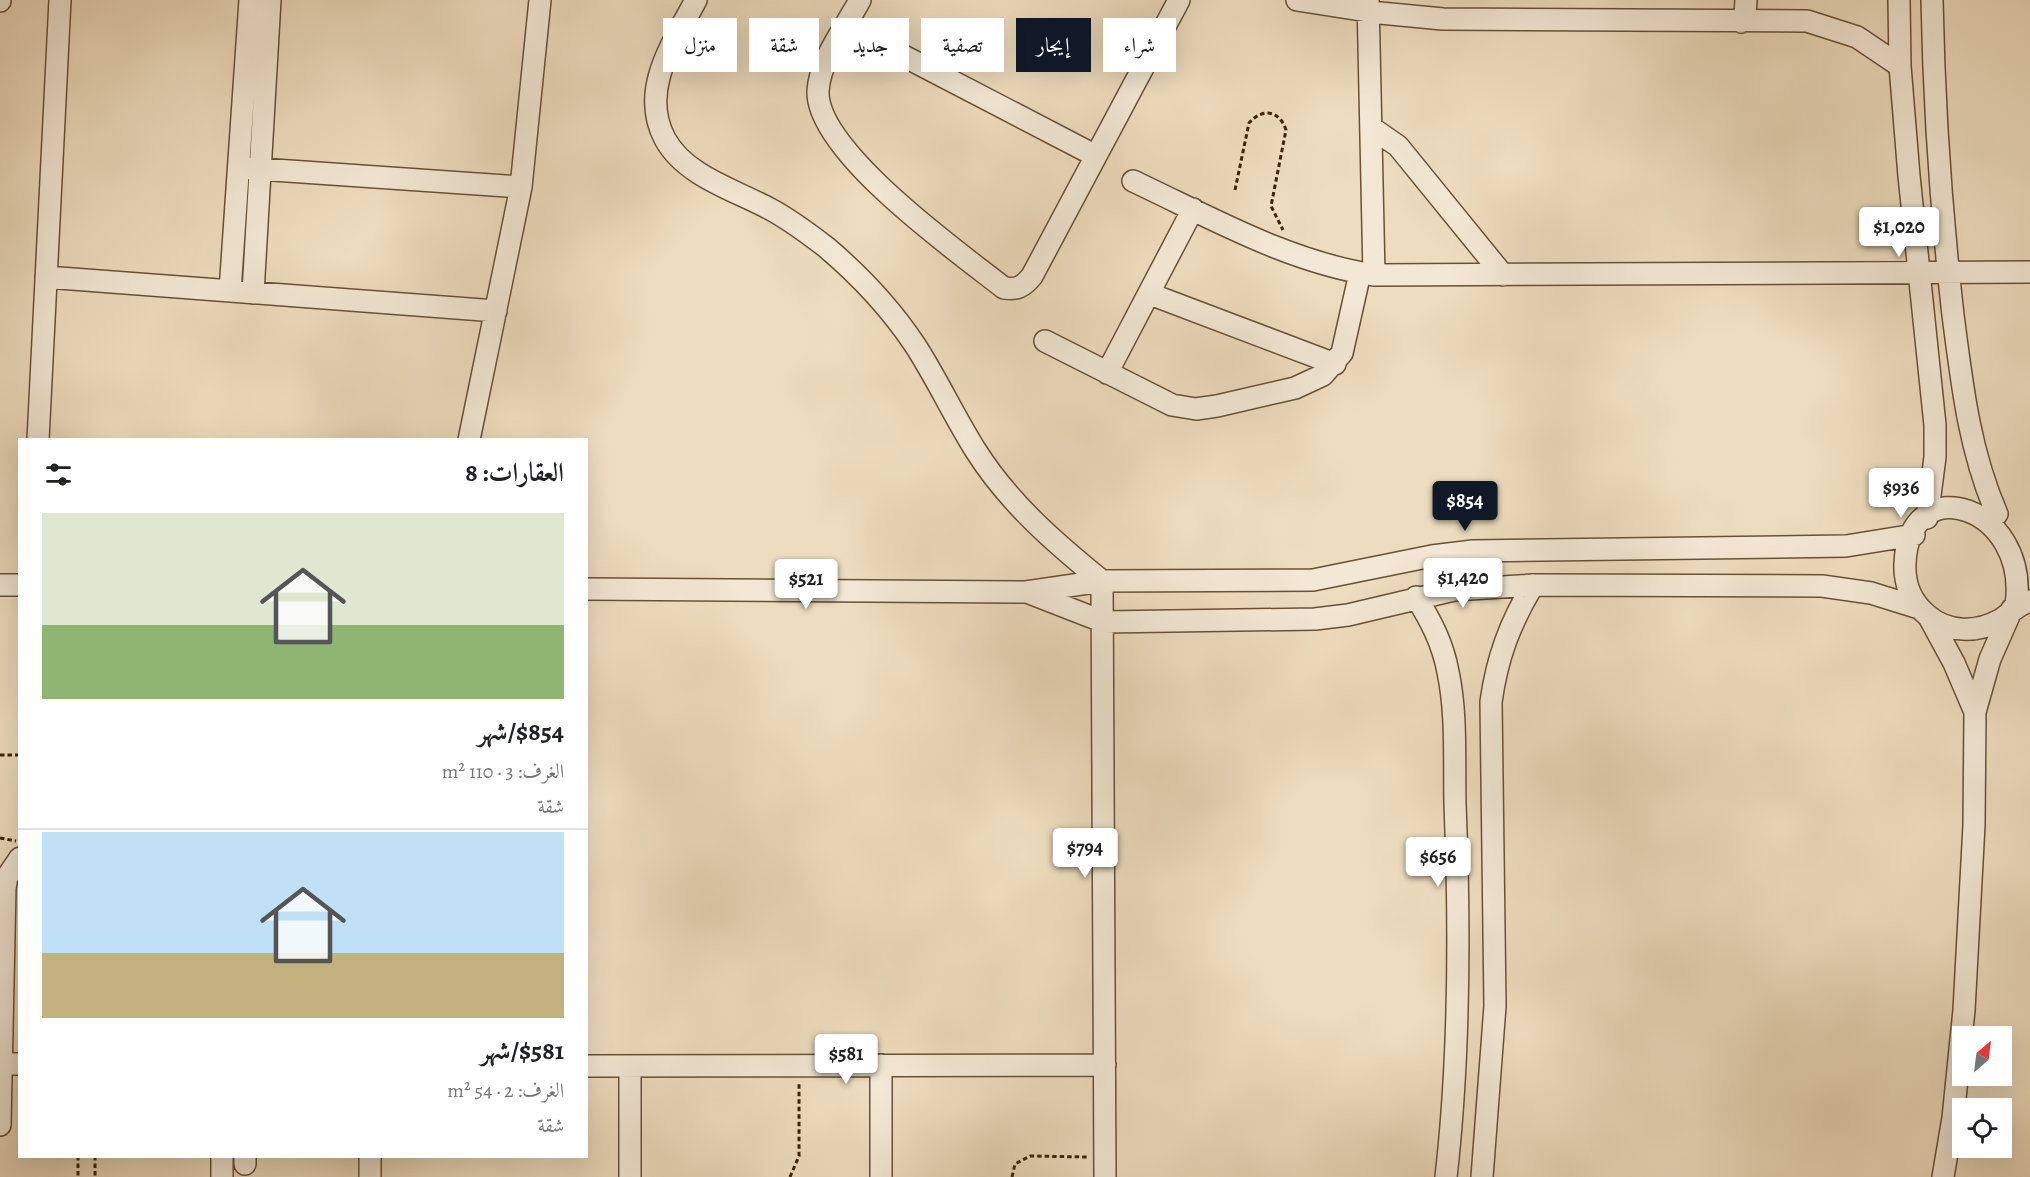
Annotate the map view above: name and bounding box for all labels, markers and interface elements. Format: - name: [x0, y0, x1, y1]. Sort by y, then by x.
- chip: منزل: [663, 18, 737, 72]
- chip: شقة: [749, 18, 819, 72]
- chip: جديد: [831, 18, 909, 72]
- chip: تصفية: [921, 18, 1004, 72]
- chip: إيجار: [1016, 18, 1091, 72]
- chip: شراء: [1103, 18, 1176, 72]
- pin: $1,020: [1850, 207, 1948, 258]
- text: $1,020: [1873, 213, 1925, 240]
- text: العقارات: 8: [465, 455, 564, 490]
- icon: filters: [42, 458, 75, 491]
- pin: $936: [1865, 468, 1937, 519]
- text: $936: [1883, 474, 1919, 501]
- pin: $854: [1429, 481, 1501, 532]
- text: $854: [1447, 487, 1483, 514]
- icon: home: [249, 552, 357, 660]
- pin: $1,420: [1414, 558, 1512, 609]
- pin: $521: [770, 559, 842, 610]
- text: $1,420: [1438, 564, 1488, 591]
- text: $521: [789, 565, 823, 592]
- text: $854/شهر: [478, 714, 564, 749]
- text: الغرف: 3 · 110 m²: [442, 758, 564, 785]
- text: شقة: [538, 793, 564, 820]
- pin: $794: [1049, 828, 1121, 879]
- text: $794: [1067, 834, 1103, 861]
- pin: $656: [1402, 837, 1474, 888]
- text: $656: [1420, 843, 1456, 870]
- icon: home: [249, 871, 357, 979]
- north arrow: [1952, 1026, 2012, 1086]
- map controls: [1952, 1026, 2012, 1158]
- text: $581/شهر: [481, 1033, 564, 1068]
- pin: $581: [810, 1034, 882, 1085]
- text: $581: [829, 1040, 863, 1067]
- text: الغرف: 2 · 54 m²: [447, 1077, 564, 1104]
- button: locate: [1952, 1098, 2012, 1158]
- text: شقة: [538, 1112, 564, 1139]

